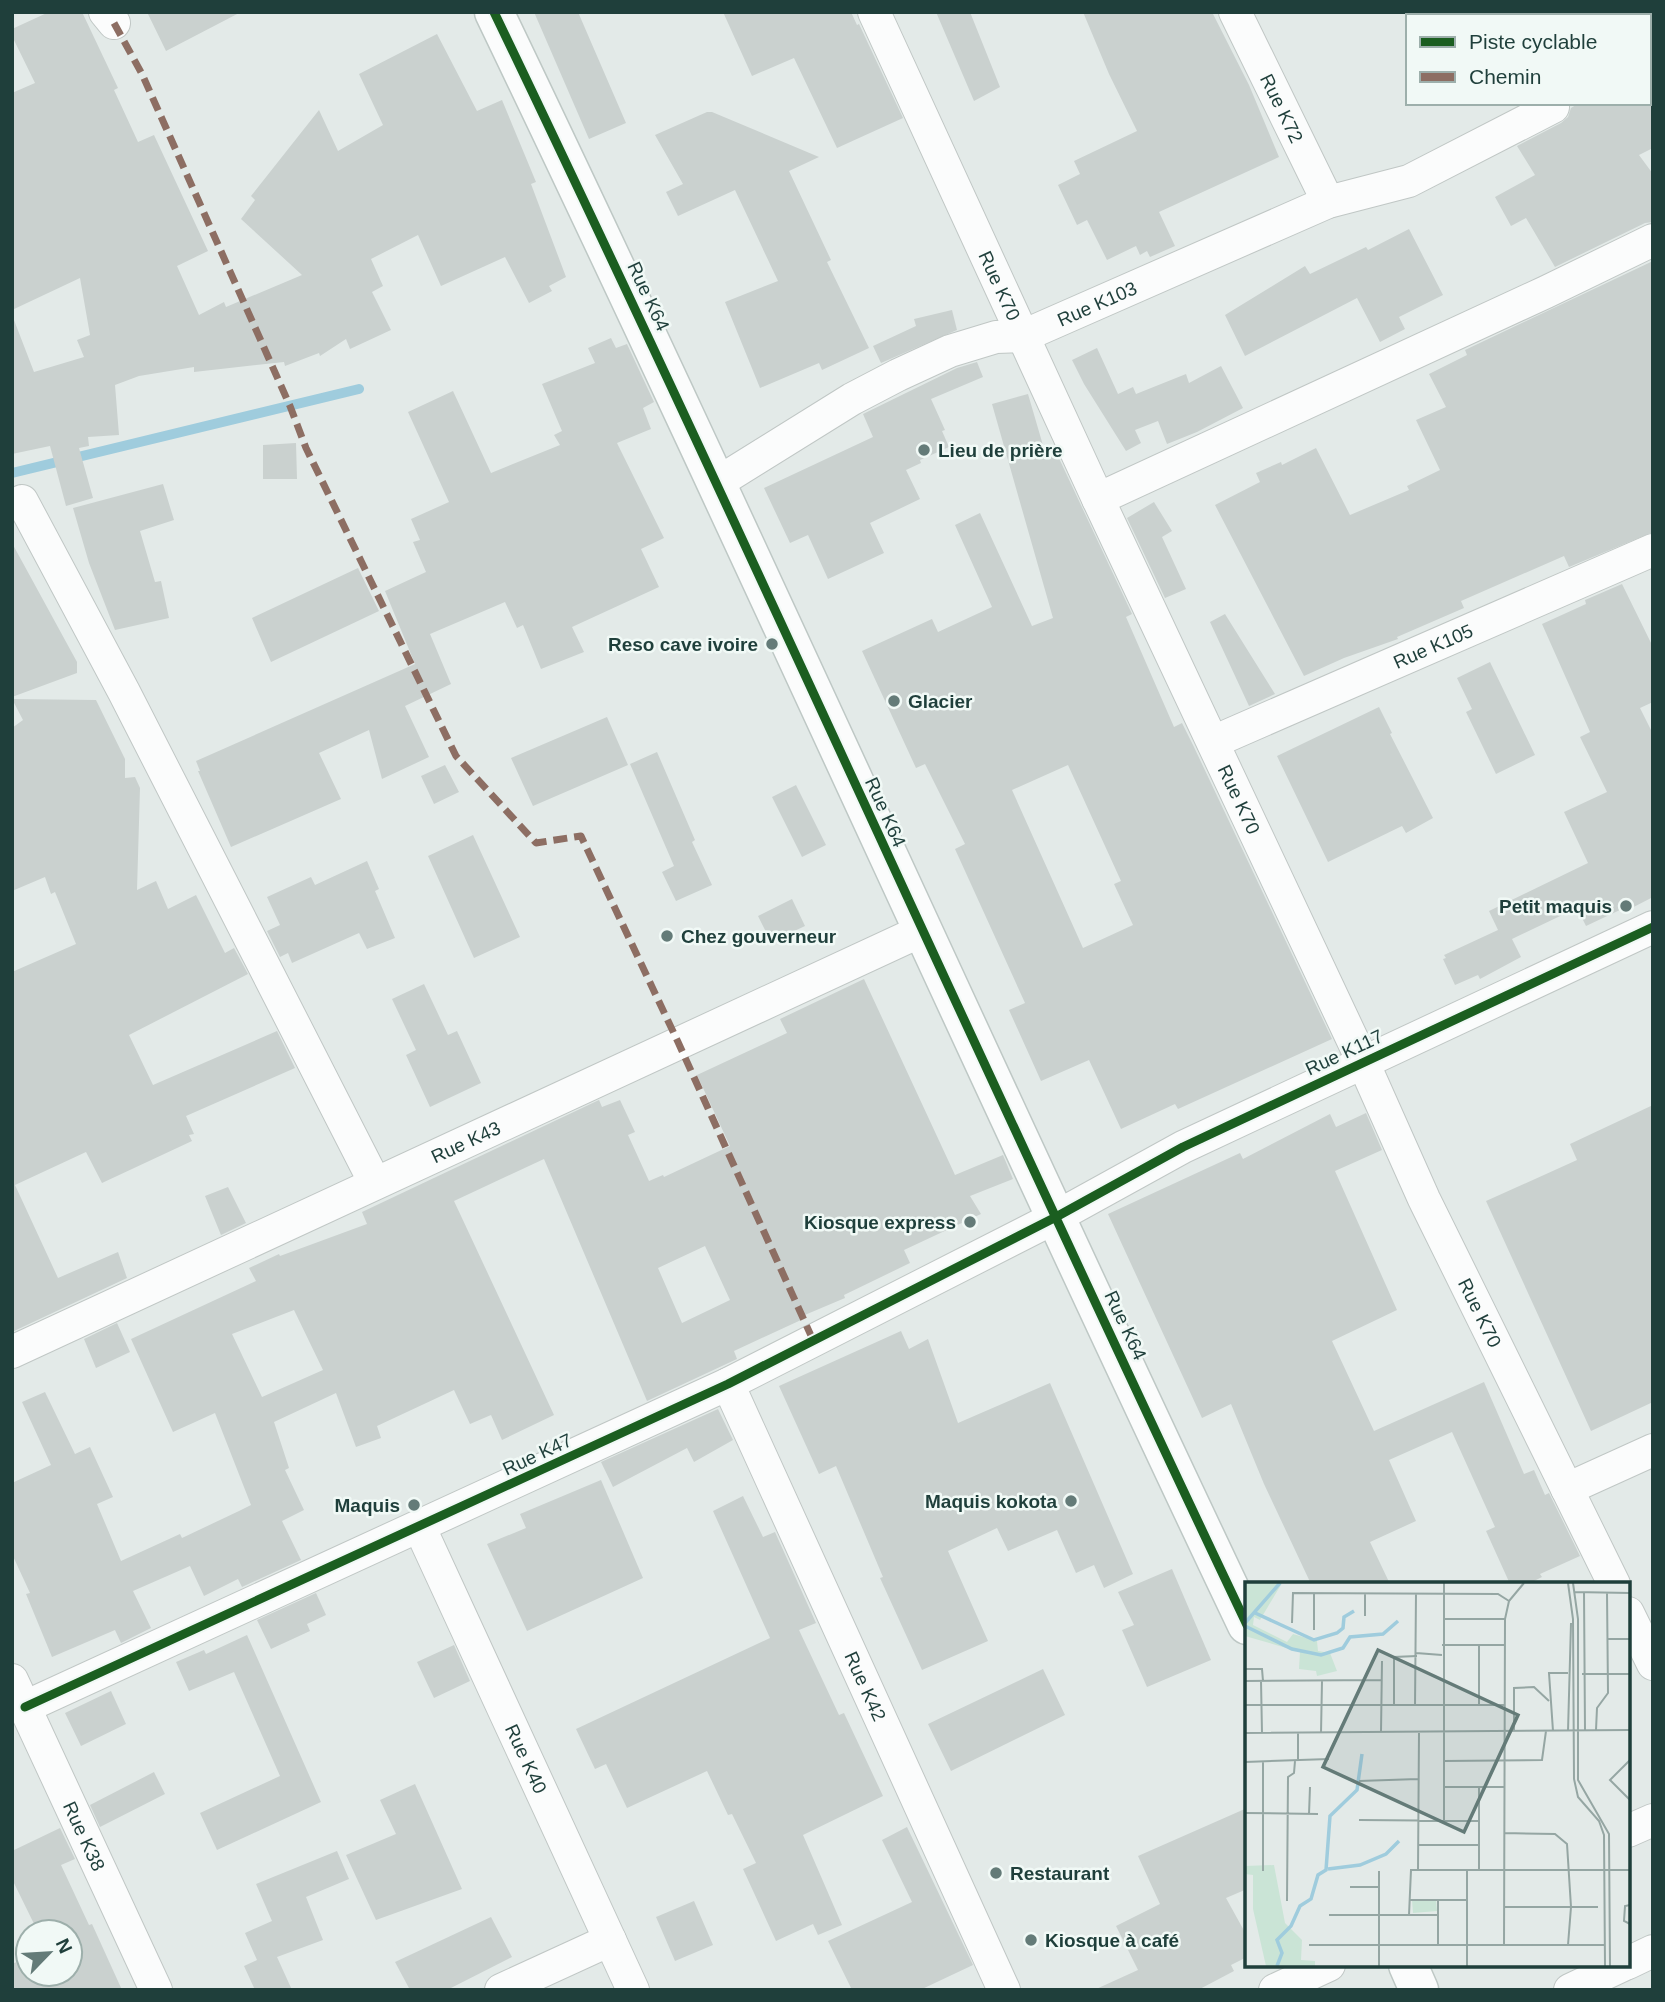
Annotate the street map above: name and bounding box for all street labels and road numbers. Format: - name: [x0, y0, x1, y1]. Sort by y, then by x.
- street label: Rue K72: [1256, 70, 1307, 146]
- street label: Rue K70: [974, 248, 1024, 324]
- street label: Rue K64: [623, 258, 674, 335]
- street label: Rue K103: [1054, 277, 1140, 331]
- street label: Rue K105: [1390, 620, 1476, 673]
- street label: Rue K70: [1214, 762, 1264, 838]
- street label: Rue K64: [861, 774, 910, 851]
- street label: Rue K117: [1302, 1025, 1386, 1080]
- street label: Rue K43: [428, 1117, 504, 1167]
- street label: Rue K70: [1454, 1275, 1505, 1351]
- street label: Rue K64: [1100, 1287, 1151, 1364]
- street label: Rue K47: [499, 1429, 575, 1480]
- street label: Rue K42: [840, 1648, 890, 1724]
- street label: Rue K40: [501, 1721, 551, 1797]
- street label: Rue K38: [59, 1798, 109, 1874]

